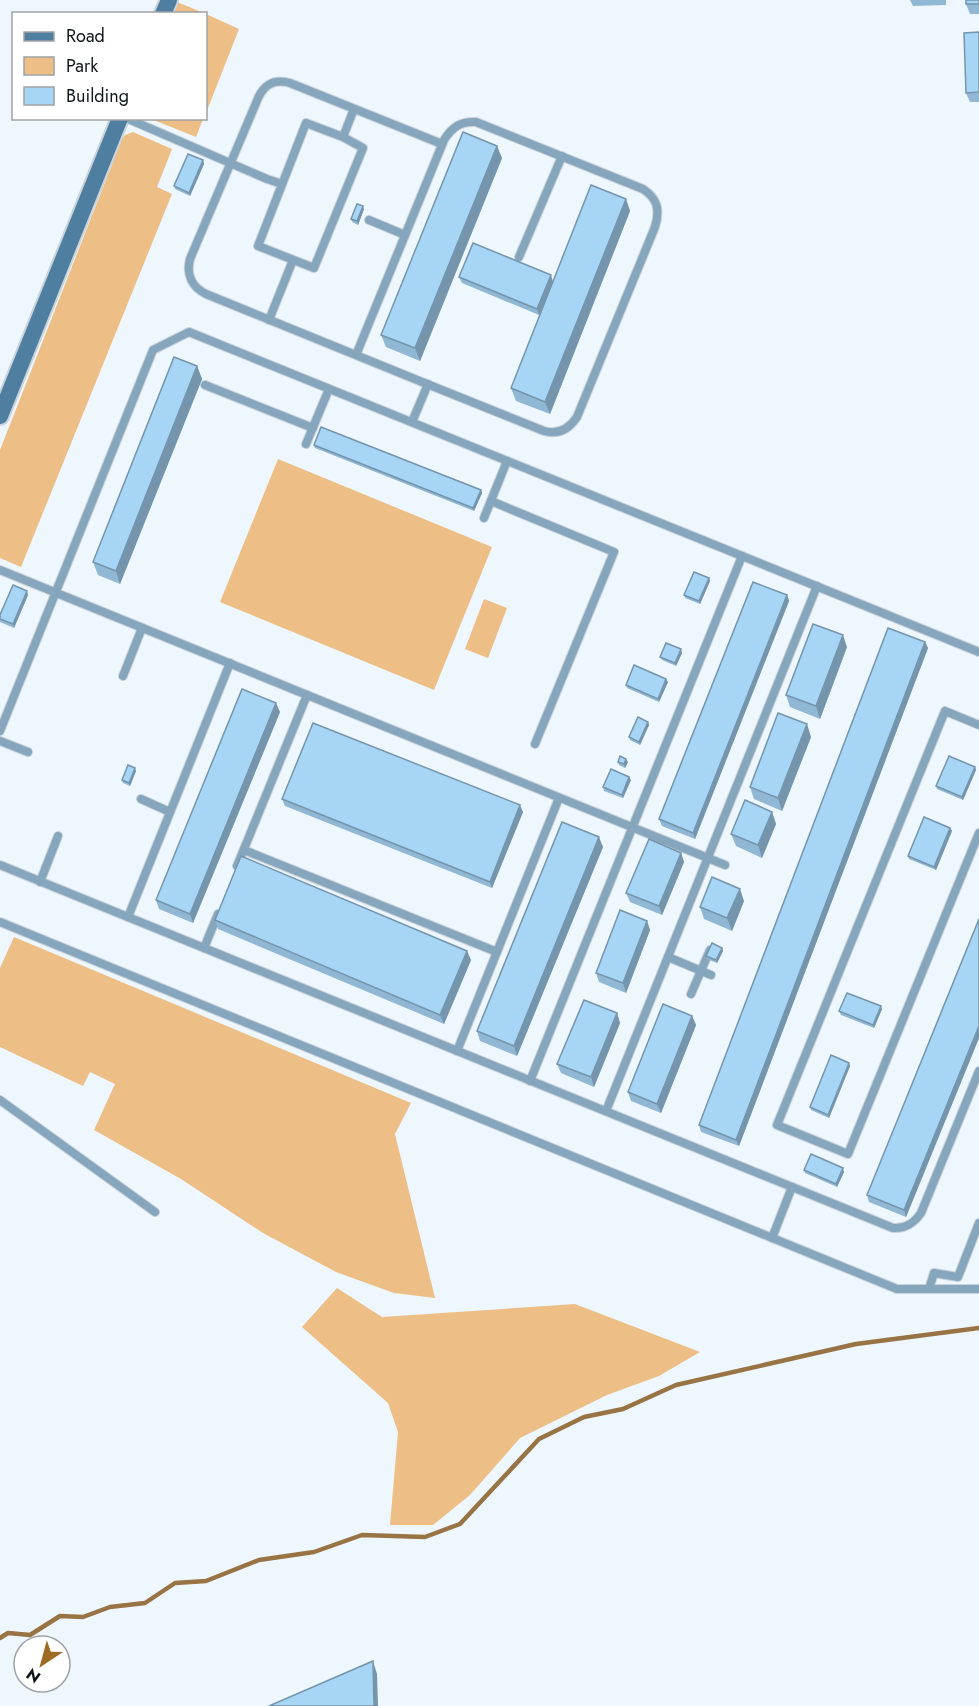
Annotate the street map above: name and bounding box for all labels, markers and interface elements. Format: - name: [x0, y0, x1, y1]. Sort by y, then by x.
- legend: [12, 12, 207, 120]
- text: Road: [66, 23, 105, 49]
- text: Park: [66, 53, 98, 79]
- text: Building: [66, 83, 129, 109]
- north arrow: [12, 1634, 72, 1694]
- text: N: [22, 1663, 45, 1689]

